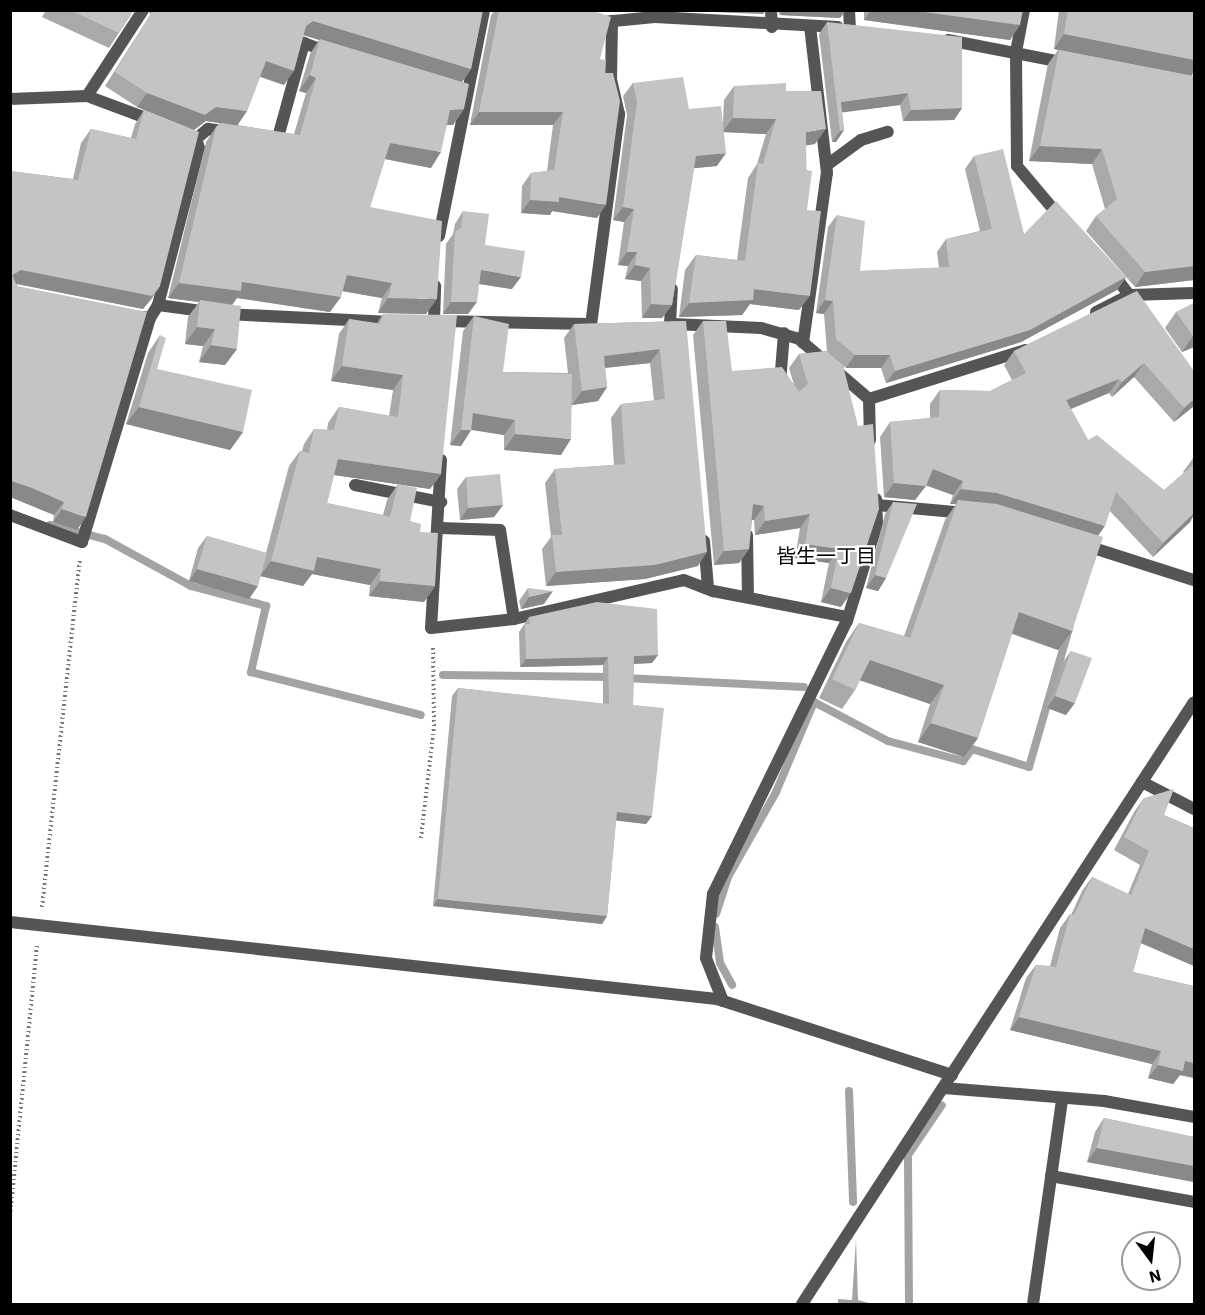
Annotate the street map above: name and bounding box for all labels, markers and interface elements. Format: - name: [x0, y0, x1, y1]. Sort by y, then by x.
- district label: 皆生一丁目: [776, 543, 876, 567]
- north arrow: [1121, 1231, 1181, 1291]
- text: N: [1147, 1265, 1163, 1288]

